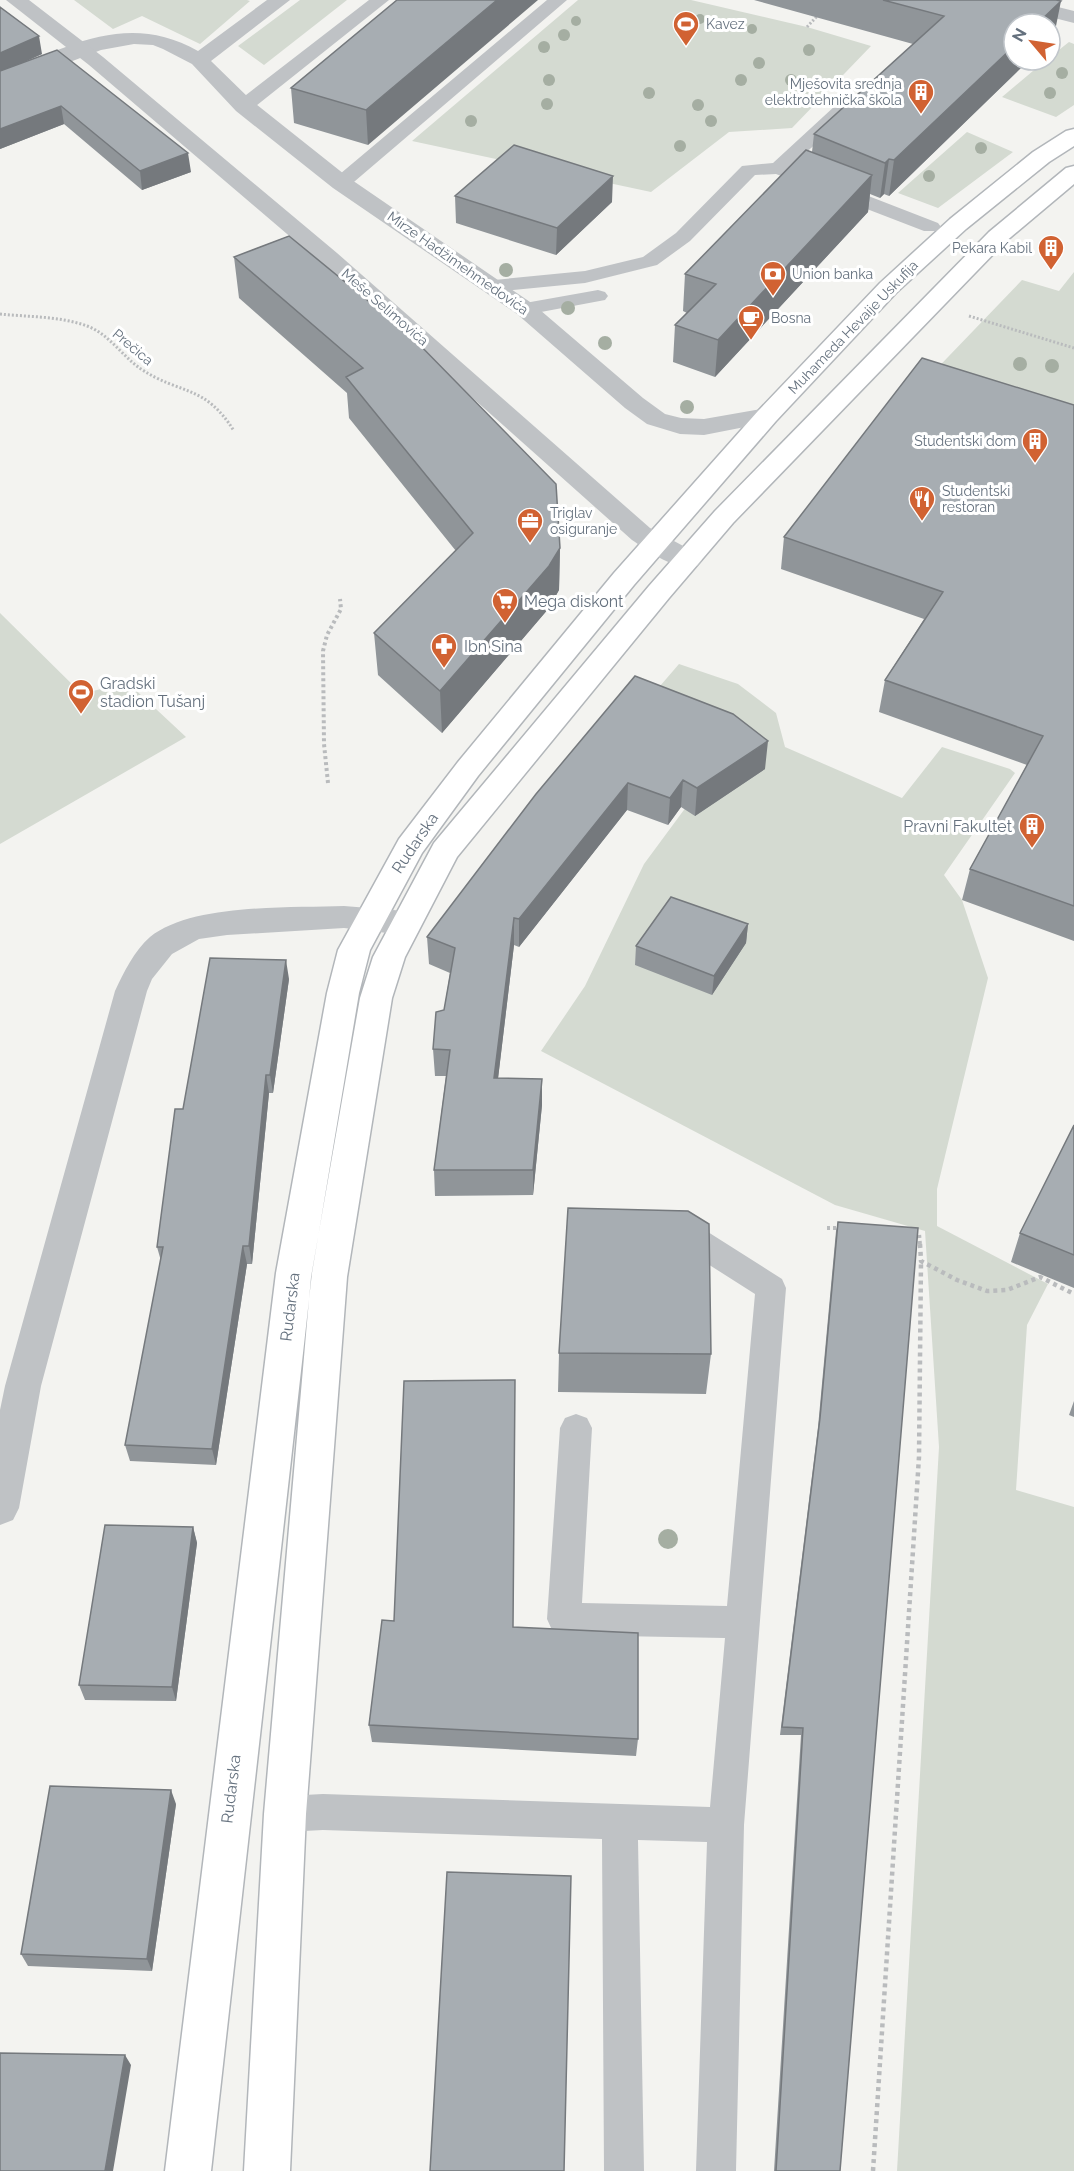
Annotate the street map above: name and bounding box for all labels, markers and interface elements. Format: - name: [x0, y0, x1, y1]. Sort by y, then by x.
- sports icon: Kavez: [671, 9, 701, 47]
- north arrow: [1002, 12, 1062, 72]
- place label: Kavez: [706, 16, 745, 32]
- text: N: [1008, 25, 1031, 45]
- place label: Mješovita srednja elektrotehnička škola: [765, 76, 902, 108]
- building icon: Mješovita srednja elektrotehnička škola: [906, 77, 936, 115]
- street label: Mirze Hadžimehmedovića: [385, 208, 531, 318]
- building icon: Pekara Kabil: [1036, 233, 1066, 271]
- place label: Pekara Kabil: [952, 240, 1032, 256]
- street label: Muhameda Hevaije Uskufija: [785, 257, 921, 397]
- bank icon: Union banka: [758, 259, 788, 297]
- street label: Meše Selimovića: [339, 265, 431, 349]
- place label: Union banka: [792, 266, 873, 282]
- cafe icon: Bosna: [736, 303, 766, 341]
- place label: Bosna: [771, 310, 811, 326]
- street label: Prečica: [110, 326, 156, 368]
- building icon: Studentski dom: [1020, 426, 1050, 464]
- place label: Studentski dom: [914, 433, 1016, 449]
- place label: Studentski restoran: [942, 483, 1010, 515]
- restaurant icon: Studentski restoran: [907, 484, 937, 522]
- place label: Triglav osiguranje: [550, 505, 617, 537]
- office icon: Triglav osiguranje: [515, 506, 545, 544]
- supermarket icon: Mega diskont: [490, 586, 520, 624]
- place label: Mega diskont: [524, 592, 624, 611]
- pharmacy icon: Ibn Sina: [429, 631, 459, 669]
- place label: Ibn Sina: [464, 637, 523, 656]
- place label: Gradski stadion Tušanj: [100, 674, 205, 711]
- sports icon: Gradski stadion Tušanj: [66, 677, 96, 715]
- street label: Rudarska: [388, 809, 442, 877]
- building icon: Pravni Fakultet: [1017, 811, 1047, 849]
- place label: Pravni Fakultet: [903, 817, 1013, 836]
- street label: Rudarska: [276, 1272, 304, 1342]
- street label: Rudarska: [217, 1754, 245, 1824]

